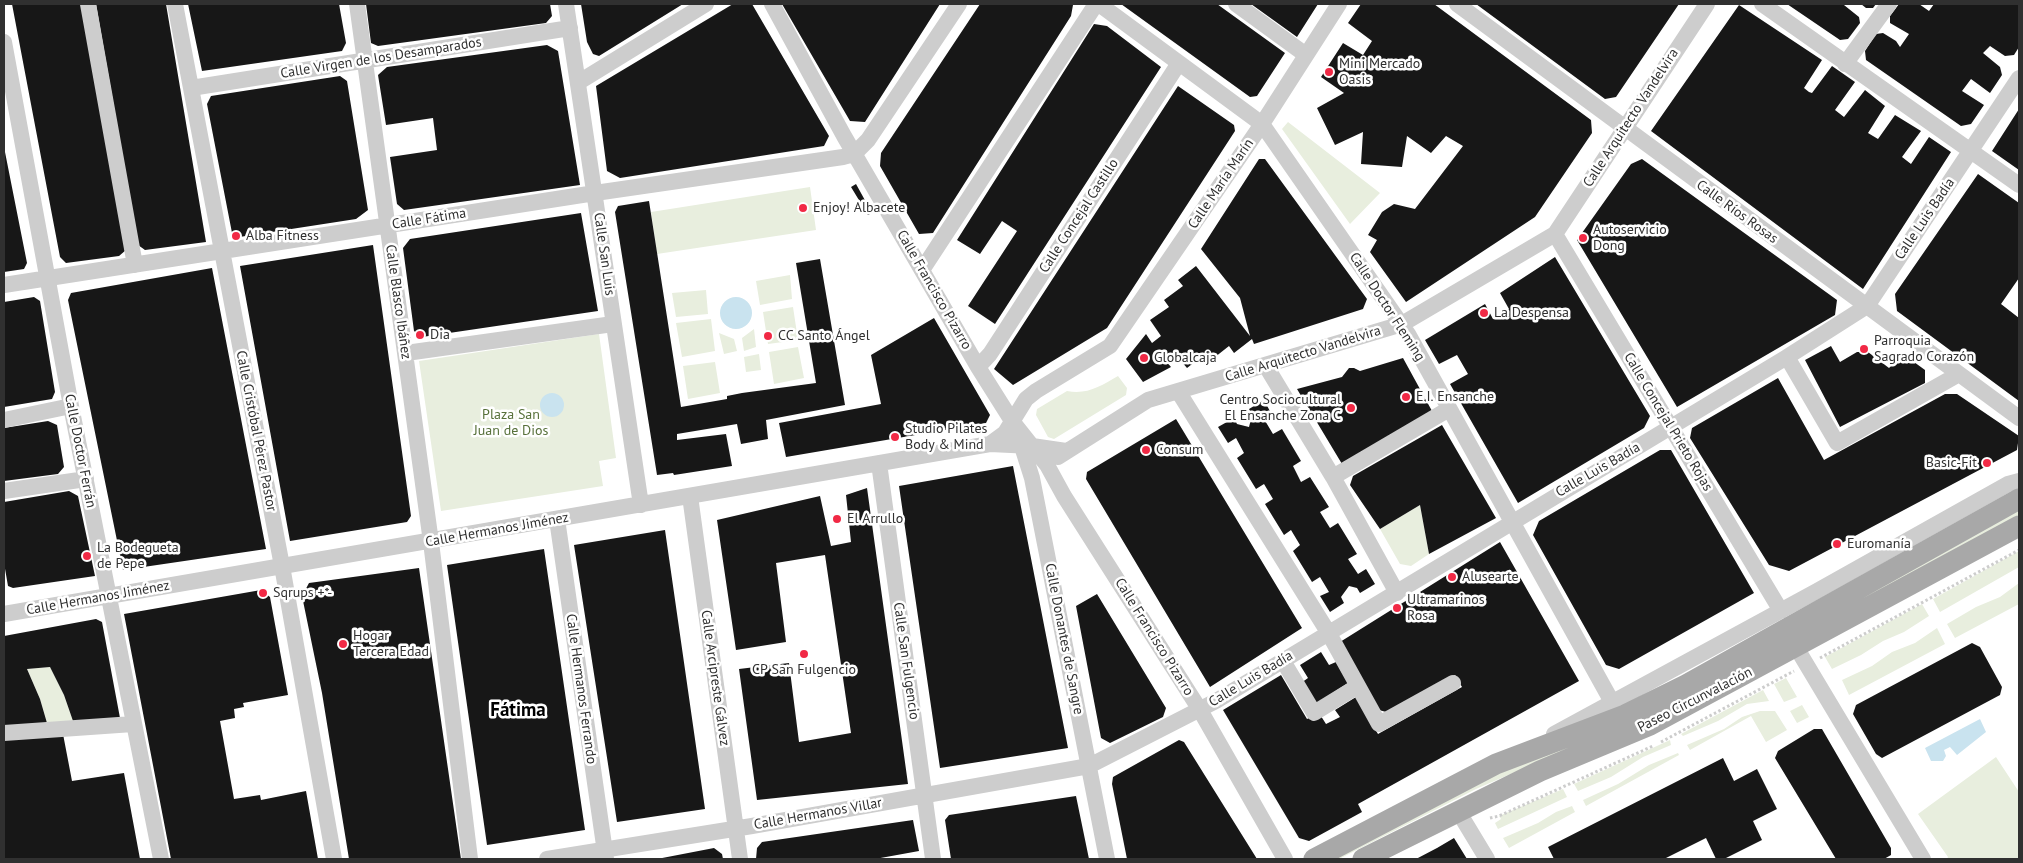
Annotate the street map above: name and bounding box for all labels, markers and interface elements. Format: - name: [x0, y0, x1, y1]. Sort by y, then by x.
- street label: Calle Virgen de los Desamparados: [279, 34, 483, 82]
- street label: Calle Arquitecto Vandelvira: [1580, 46, 1682, 190]
- place label: Mini Mercado Oasis: [1339, 56, 1420, 88]
- marker: Mini Mercado Oasis: [1323, 66, 1335, 78]
- street label: Calle María Marín: [1185, 136, 1257, 232]
- street label: Calle Concejal Castillo: [1036, 156, 1122, 276]
- street label: Calle Luis Badía: [1891, 175, 1959, 263]
- street label: Calle Ríos Rosas: [1693, 177, 1781, 247]
- place label: Enjoy! Albacete: [813, 200, 905, 216]
- marker: Enjoy! Albacete: [797, 202, 809, 214]
- street label: Calle Fátima: [391, 205, 467, 233]
- street label: Calle San Luis: [590, 211, 618, 297]
- place label: Autoservicio Dong: [1593, 222, 1667, 254]
- street label: Calle Francisco Pizarro: [893, 227, 975, 353]
- place label: Alba Fitness: [246, 228, 319, 244]
- marker: Alba Fitness: [230, 230, 242, 242]
- marker: Autoservicio Dong: [1577, 232, 1589, 244]
- street label: Calle Blasco Ibáñez: [382, 244, 414, 360]
- street label: Calle Doctor Fleming: [1346, 250, 1428, 364]
- place label: La Despensa: [1494, 305, 1569, 321]
- marker: La Despensa: [1478, 307, 1490, 319]
- street label: Calle Arquitecto Vandelvira: [1223, 322, 1383, 386]
- place label: Dia: [430, 327, 450, 343]
- place label: CC Santo Ángel: [778, 328, 870, 344]
- marker: Dia: [414, 329, 426, 341]
- marker: CC Santo Ángel: [762, 330, 774, 342]
- place label: Parroquia Sagrado Corazón: [1874, 333, 1974, 366]
- marker: Parroquia Sagrado Corazón: [1858, 343, 1870, 355]
- street label: Calle Cristóbal Pérez Pastor: [232, 349, 280, 513]
- place label: Globalcaja: [1154, 350, 1217, 366]
- street label: Calle Concejal Prieto Rojas: [1620, 350, 1716, 494]
- marker: Globalcaja: [1138, 352, 1150, 364]
- place label: E.I. Ensanche: [1416, 389, 1494, 405]
- marker: E.I. Ensanche: [1400, 391, 1412, 403]
- place label: Centro Sociocultural El Ensanche Zona C: [1219, 392, 1341, 424]
- street label: Calle Doctor Ferrán: [61, 393, 99, 509]
- marker: Centro Sociocultural El Ensanche Zona C: [1345, 402, 1357, 414]
- park label: Plaza San Juan de Dios: [474, 407, 548, 440]
- place label: Studio Pilates Body & Mind: [905, 421, 987, 454]
- marker: Studio Pilates Body & Mind: [889, 431, 901, 443]
- street label: Calle Luis Badía: [1553, 439, 1643, 501]
- place label: Consum: [1156, 442, 1203, 458]
- marker: Consum: [1140, 444, 1152, 456]
- place label: Basic-Fit: [1926, 455, 1977, 471]
- marker: Basic-Fit: [1981, 457, 1993, 469]
- street label: Calle Hermanos Jiménez: [424, 509, 570, 551]
- place label: El Arrullo: [847, 511, 903, 527]
- marker: El Arrullo: [831, 513, 843, 525]
- place label: Euromanía: [1847, 536, 1911, 552]
- marker: Euromanía: [1831, 538, 1843, 550]
- place label: La Bodegueta de Pepe: [97, 540, 179, 572]
- marker: La Bodegueta de Pepe: [81, 550, 93, 562]
- street label: Calle Donantes de Sangre: [1041, 562, 1087, 716]
- place label: Alusearte: [1462, 569, 1519, 585]
- marker: Alusearte: [1446, 571, 1458, 583]
- street label: Calle Francisco Pizarro: [1111, 575, 1197, 699]
- street label: Calle Hermanos Jiménez: [25, 577, 171, 619]
- place label: Sqrups +*-: [273, 585, 332, 601]
- marker: Sqrups +*-: [257, 587, 269, 599]
- place label: Ultramarinos Rosa: [1407, 592, 1485, 624]
- street label: Calle San Fulgencio: [889, 601, 923, 721]
- marker: Ultramarinos Rosa: [1391, 602, 1403, 614]
- street label: Calle Arcipreste Gálvez: [697, 609, 733, 747]
- street label: Calle Hermanos Ferrando: [562, 613, 600, 765]
- place label: Hogar Tercera Edad: [353, 628, 429, 660]
- marker: Hogar Tercera Edad: [337, 638, 349, 650]
- street label: Calle Luis Badía: [1206, 647, 1296, 711]
- marker: CP San Fulgencio: [798, 648, 810, 660]
- place label: CP San Fulgencio: [752, 662, 856, 678]
- street label: Paseo Circunvalación: [1635, 664, 1755, 736]
- district label: Fátima: [490, 700, 546, 722]
- street label: Calle Hermanos Villar: [753, 794, 883, 834]

